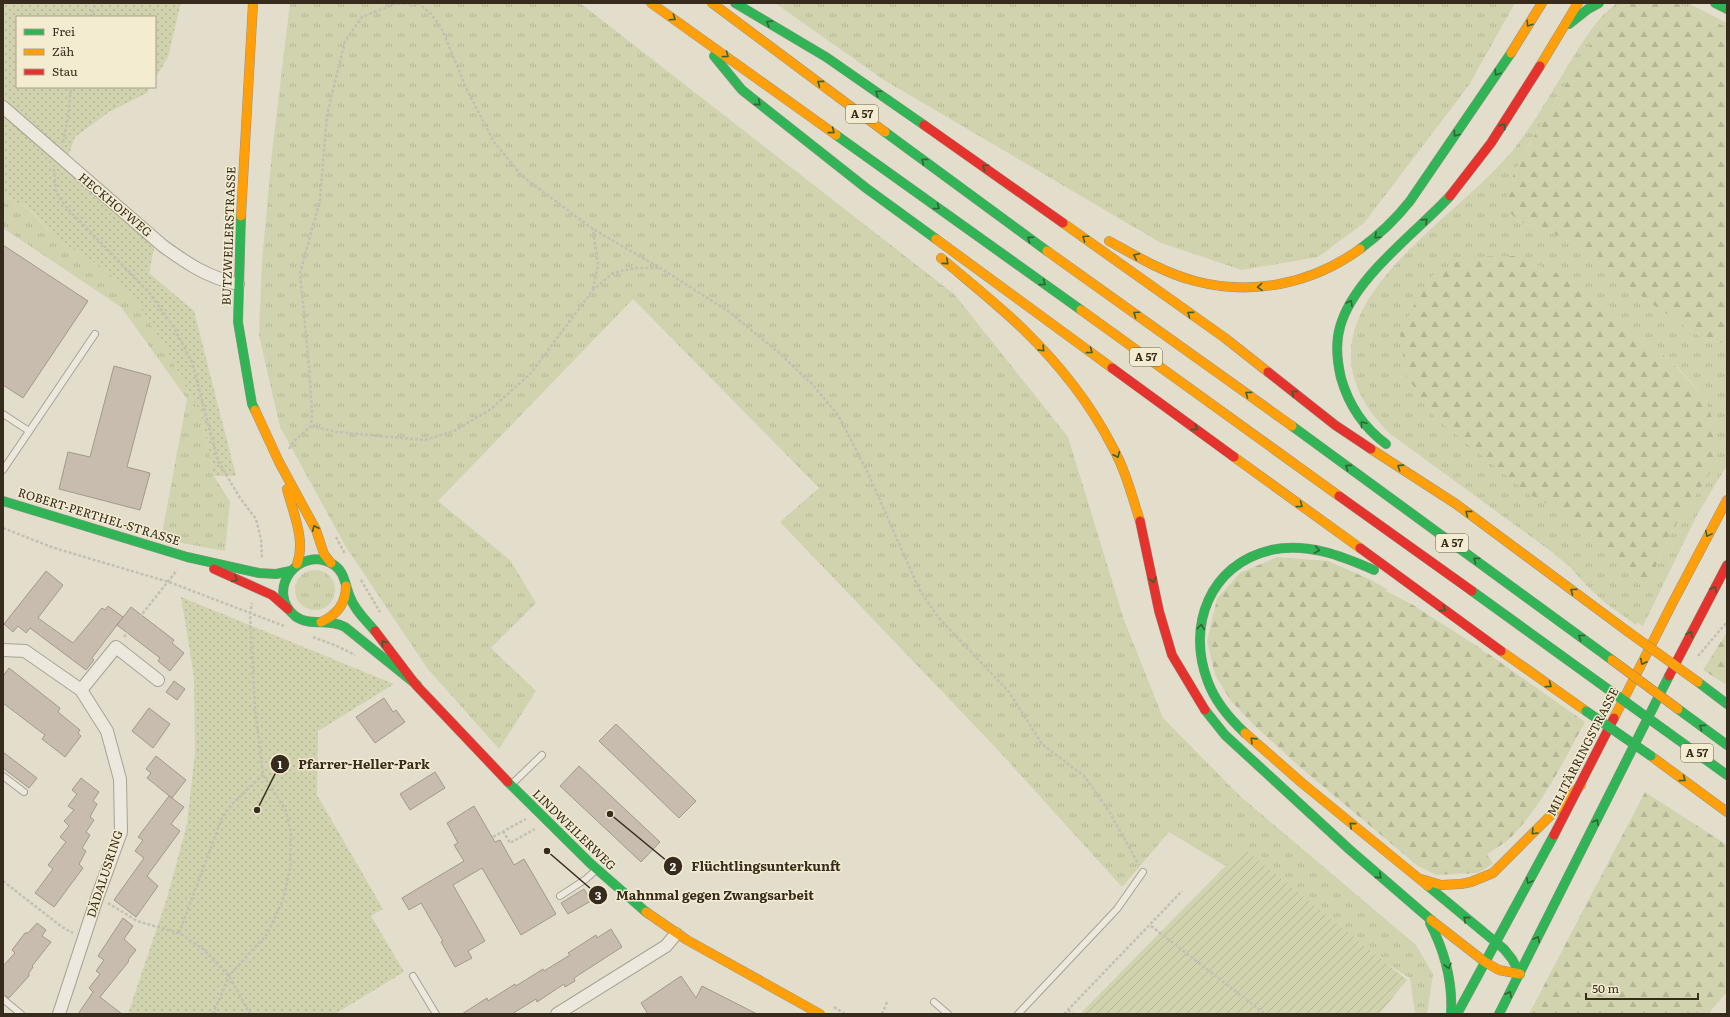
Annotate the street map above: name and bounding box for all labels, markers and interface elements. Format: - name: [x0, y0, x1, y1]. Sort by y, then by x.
- one-way arrow: [668, 13, 675, 20]
- legend: [16, 16, 156, 88]
- one-way arrow: [766, 20, 773, 27]
- one-way arrow: [1526, 20, 1534, 27]
- text: Frei: [52, 22, 75, 40]
- text: Zäh: [52, 42, 74, 60]
- one-way arrow: [722, 50, 729, 58]
- text: Stau: [52, 62, 78, 80]
- one-way arrow: [1494, 69, 1502, 76]
- one-way arrow: [818, 81, 825, 88]
- one-way arrow: [876, 91, 883, 98]
- one-way arrow: [753, 99, 760, 106]
- road number: A 57: [846, 105, 878, 123]
- one-way arrow: [1498, 124, 1505, 131]
- one-way arrow: [827, 126, 834, 133]
- one-way arrow: [1454, 129, 1461, 136]
- one-way arrow: [922, 159, 929, 166]
- one-way arrow: [982, 164, 989, 172]
- street label: BUTZWEILERSTRASSE: [217, 166, 239, 306]
- street label: HECKHOFWEG: [75, 168, 156, 241]
- one-way arrow: [933, 202, 940, 209]
- one-way arrow: [1420, 218, 1428, 226]
- one-way arrow: [1374, 231, 1382, 239]
- one-way arrow: [1082, 235, 1089, 243]
- one-way arrow: [1027, 236, 1034, 244]
- one-way arrow: [1133, 253, 1140, 261]
- one-way arrow: [942, 257, 949, 264]
- one-way arrow: [1039, 278, 1046, 286]
- one-way arrow: [1257, 282, 1263, 291]
- one-way arrow: [1345, 300, 1352, 307]
- one-way arrow: [1133, 311, 1140, 319]
- one-way arrow: [1188, 312, 1195, 319]
- one-way arrow: [1037, 345, 1044, 352]
- one-way arrow: [1086, 346, 1093, 354]
- road number: A 57: [1130, 348, 1162, 366]
- one-way arrow: [1291, 390, 1298, 397]
- one-way arrow: [1246, 392, 1253, 399]
- one-way arrow: [1360, 422, 1367, 429]
- one-way arrow: [1191, 423, 1198, 431]
- one-way arrow: [1112, 451, 1120, 459]
- one-way arrow: [1397, 464, 1404, 472]
- one-way arrow: [1346, 465, 1353, 472]
- street label: ROBERT-PERTHEL-STRASSE: [16, 483, 183, 549]
- one-way arrow: [1295, 500, 1302, 507]
- one-way arrow: [1466, 511, 1473, 518]
- one-way arrow: [312, 525, 320, 533]
- one-way arrow: [1706, 530, 1713, 537]
- road number: A 57: [1436, 534, 1468, 552]
- one-way arrow: [1314, 545, 1320, 554]
- one-way arrow: [1473, 558, 1480, 565]
- one-way arrow: [231, 574, 239, 582]
- one-way arrow: [1148, 577, 1156, 583]
- one-way arrow: [1709, 586, 1716, 593]
- one-way arrow: [1570, 589, 1577, 596]
- one-way arrow: [1439, 604, 1446, 612]
- one-way arrow: [1196, 624, 1205, 630]
- one-way arrow: [1685, 631, 1693, 638]
- one-way arrow: [1578, 635, 1585, 642]
- one-way arrow: [382, 641, 389, 648]
- one-way arrow: [1640, 658, 1647, 665]
- one-way arrow: [1544, 680, 1551, 687]
- street label: MILITÄRRINGSTRASSE: [1542, 684, 1623, 819]
- one-way arrow: [1700, 725, 1707, 732]
- one-way arrow: [1250, 737, 1258, 745]
- road number: A 57: [1681, 744, 1713, 762]
- callout: Pfarrer-Heller-Park: [270, 752, 437, 777]
- text: Pfarrer-Heller-Park: [298, 754, 430, 773]
- text: 1: [278, 755, 283, 773]
- one-way arrow: [1678, 774, 1685, 781]
- street label: LINDWEILERWEG: [529, 785, 621, 874]
- one-way arrow: [1591, 819, 1598, 827]
- one-way arrow: [1349, 822, 1356, 829]
- one-way arrow: [1531, 827, 1539, 835]
- street label: DÄDALUSRING: [81, 828, 127, 920]
- callout: Flüchtlingsunterkunft: [663, 854, 849, 879]
- text: Flüchtlingsunterkunft: [691, 856, 841, 875]
- text: 2: [670, 857, 677, 875]
- one-way arrow: [1374, 871, 1382, 878]
- one-way arrow: [1527, 876, 1534, 884]
- callout: Mahnmal gegen Zwangsarbeit: [588, 883, 822, 908]
- text: Mahnmal gegen Zwangsarbeit: [616, 885, 814, 904]
- text: 3: [595, 886, 602, 904]
- one-way arrow: [1464, 916, 1471, 923]
- one-way arrow: [1533, 935, 1540, 943]
- one-way arrow: [1443, 962, 1452, 969]
- scale bar: [1586, 975, 1698, 1001]
- text: 50 m: [1592, 979, 1619, 997]
- one-way arrow: [1505, 991, 1512, 998]

